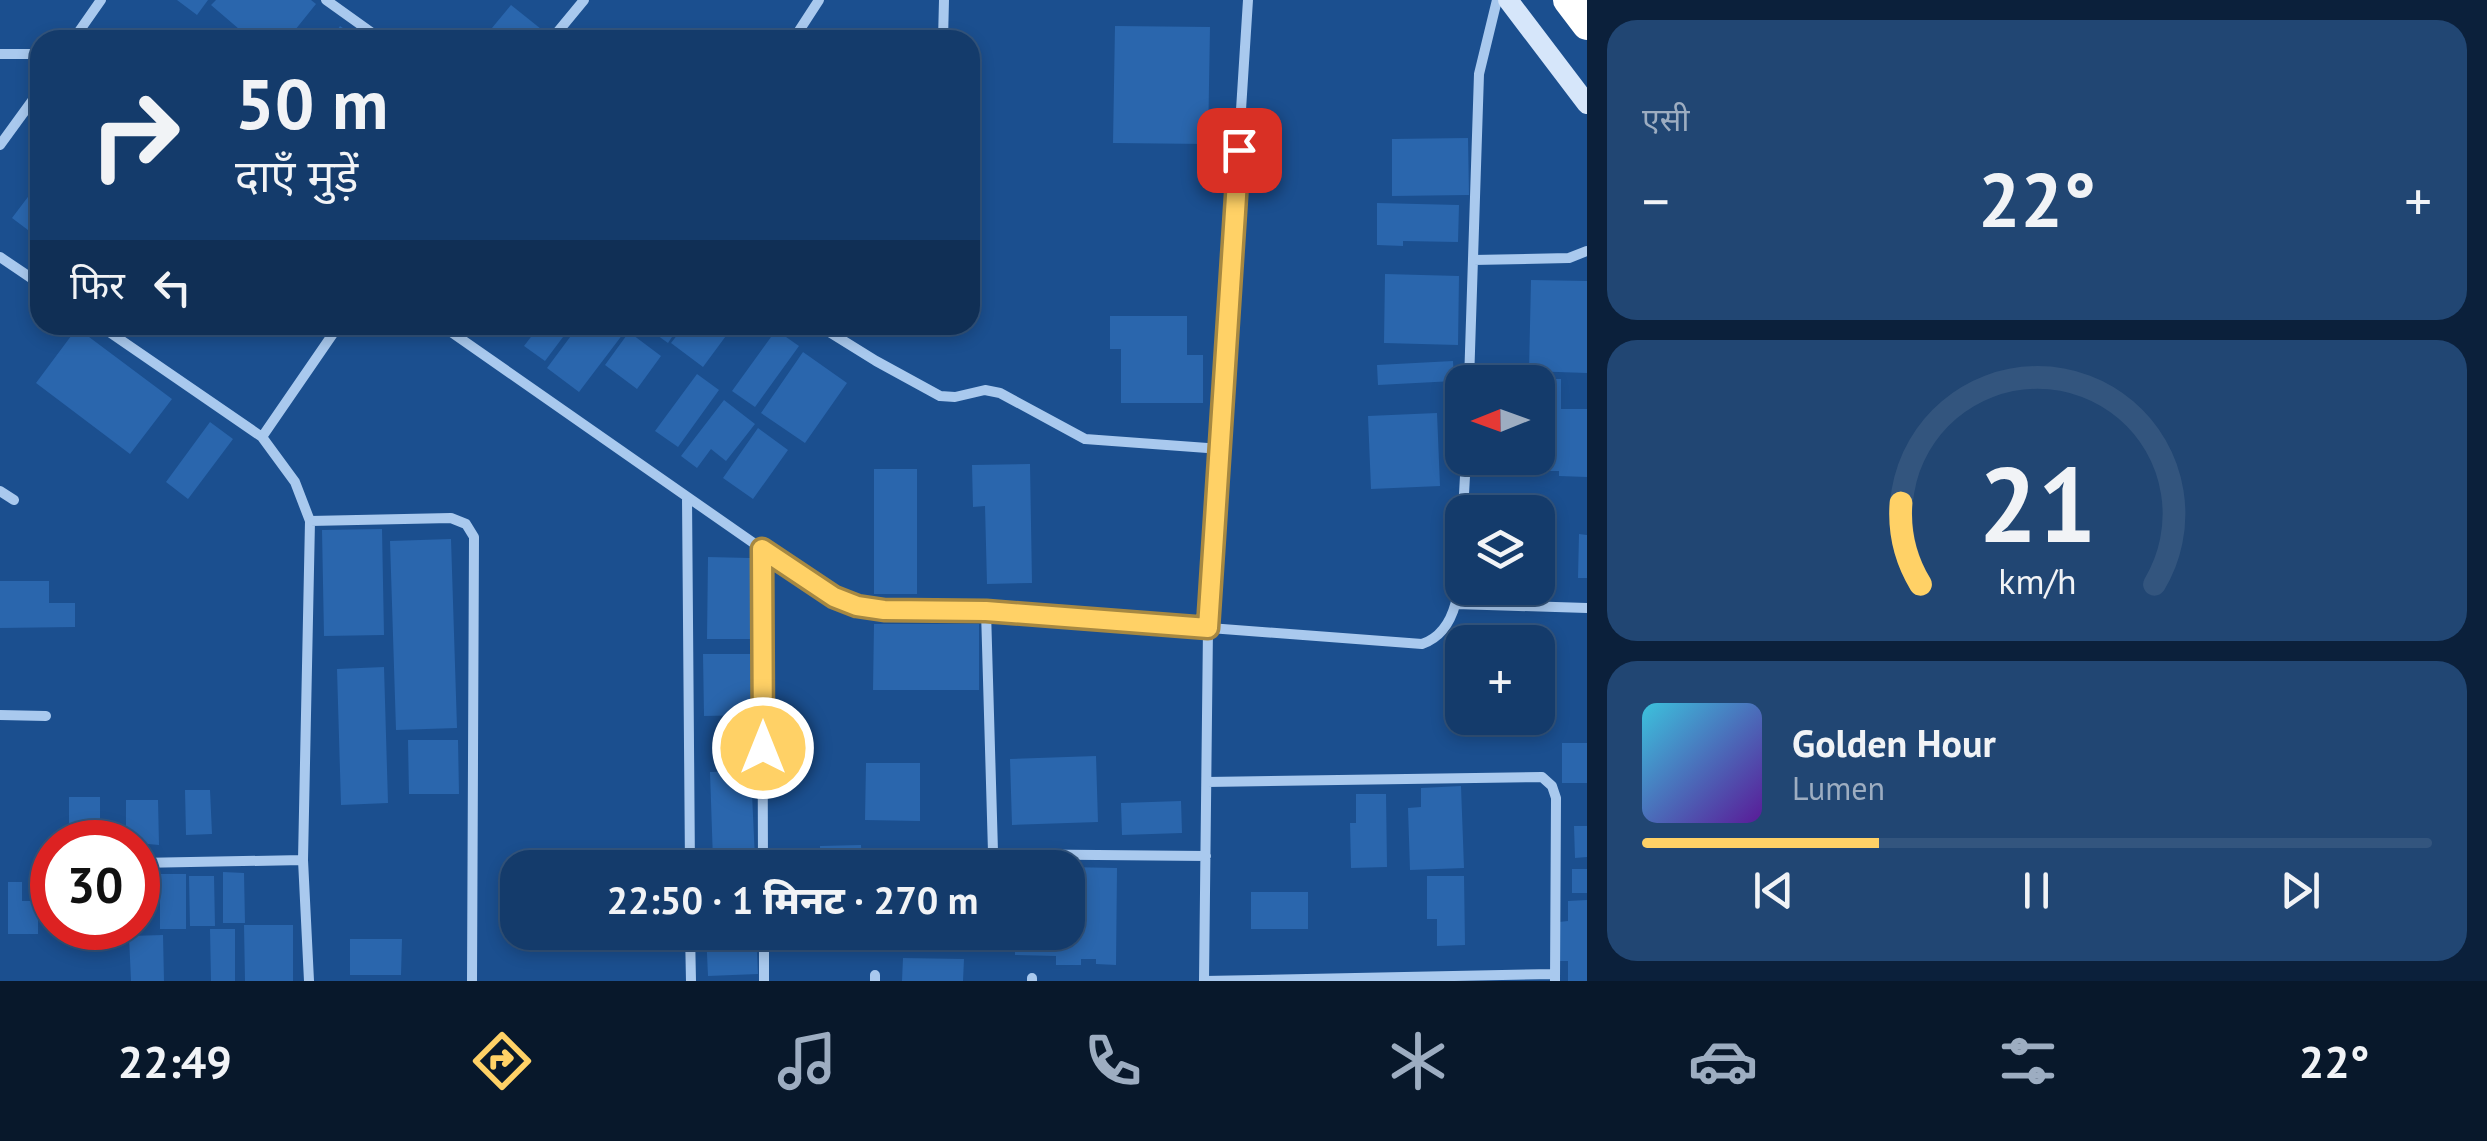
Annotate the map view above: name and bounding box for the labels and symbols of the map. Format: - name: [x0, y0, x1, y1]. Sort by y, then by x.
- pin: [1197, 108, 1282, 193]
- north arrow: [1445, 365, 1555, 475]
- position arrow: [711, 696, 815, 800]
- speed limit sign: 30: [30, 820, 160, 950]

